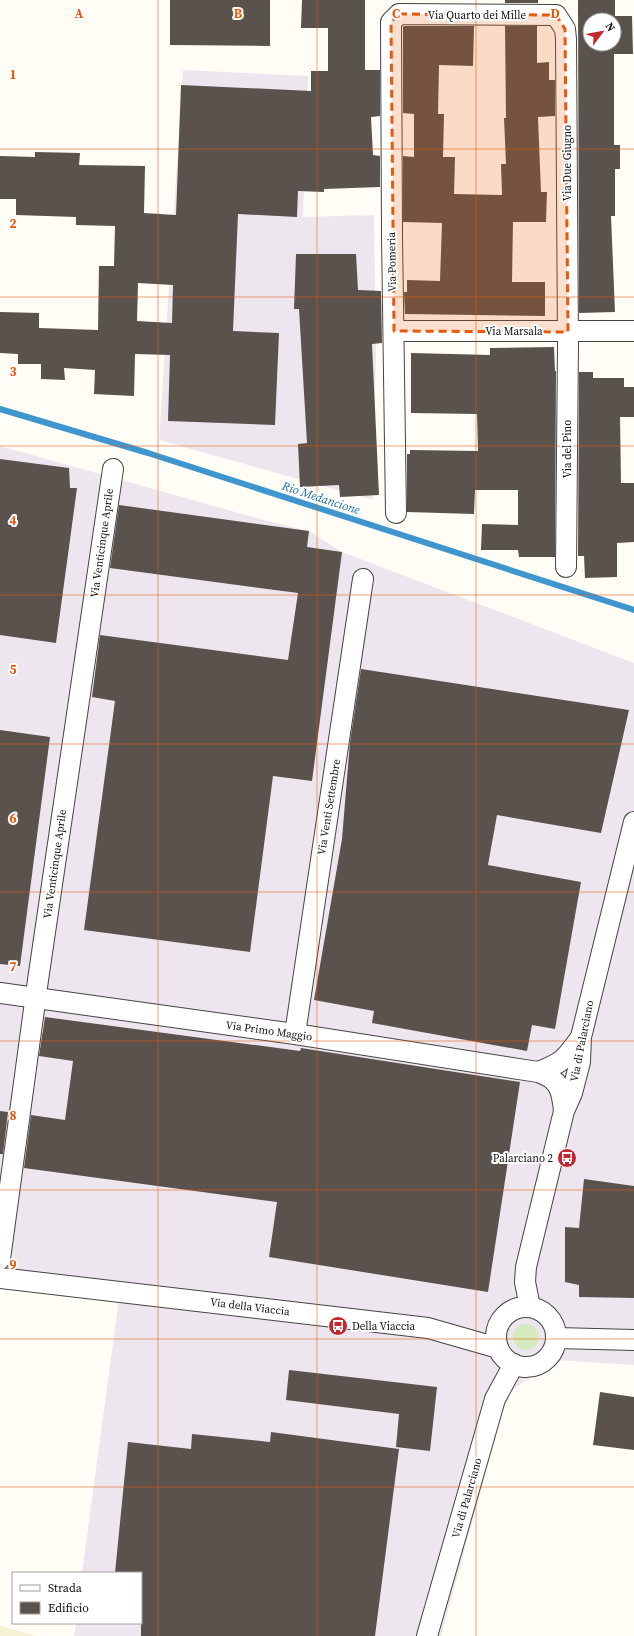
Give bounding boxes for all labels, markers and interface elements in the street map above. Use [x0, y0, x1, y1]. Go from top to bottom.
text: A [75, 5, 84, 22]
text: B [234, 5, 243, 22]
text: C [392, 5, 400, 22]
text: D [550, 5, 560, 22]
street label: Via Quarto dei Mille [428, 8, 527, 23]
north arrow [582, 12, 622, 52]
text: N [602, 20, 619, 34]
text: 1 [9, 66, 17, 83]
street label: Via Due Giugno [560, 125, 575, 201]
text: 2 [9, 215, 17, 232]
street label: Via Pomeria [384, 232, 400, 292]
street label: Via Marsala [485, 324, 543, 339]
text: 3 [9, 363, 17, 380]
street label: Via del Pino [560, 420, 575, 478]
water label: Rio Medancione [279, 478, 362, 518]
street label: Via Venticinque Aprile [87, 487, 117, 599]
text: 4 [9, 512, 17, 529]
text: 5 [9, 661, 17, 678]
street label: Via Venti Settembre [314, 758, 344, 856]
street label: Via Venticinque Aprile [40, 808, 70, 920]
text: 6 [9, 810, 17, 827]
text: 7 [9, 958, 17, 975]
street label: Via di Palarciano [567, 999, 597, 1083]
street label: Via Primo Maggio [225, 1018, 313, 1044]
text: 8 [9, 1107, 17, 1124]
bus stop icon: Palarciano 2 [556, 1147, 578, 1169]
place label: Palarciano 2 [493, 1151, 553, 1166]
text: 9 [9, 1256, 17, 1273]
street label: Via della Viaccia [209, 1295, 291, 1319]
bus stop icon: Della Viaccia [327, 1315, 349, 1337]
place label: Della Viaccia [352, 1319, 416, 1334]
street label: Via di Palarciano [448, 1456, 486, 1540]
legend [12, 1572, 142, 1624]
text: Strada [48, 1580, 83, 1596]
text: Edificio [48, 1600, 89, 1616]

